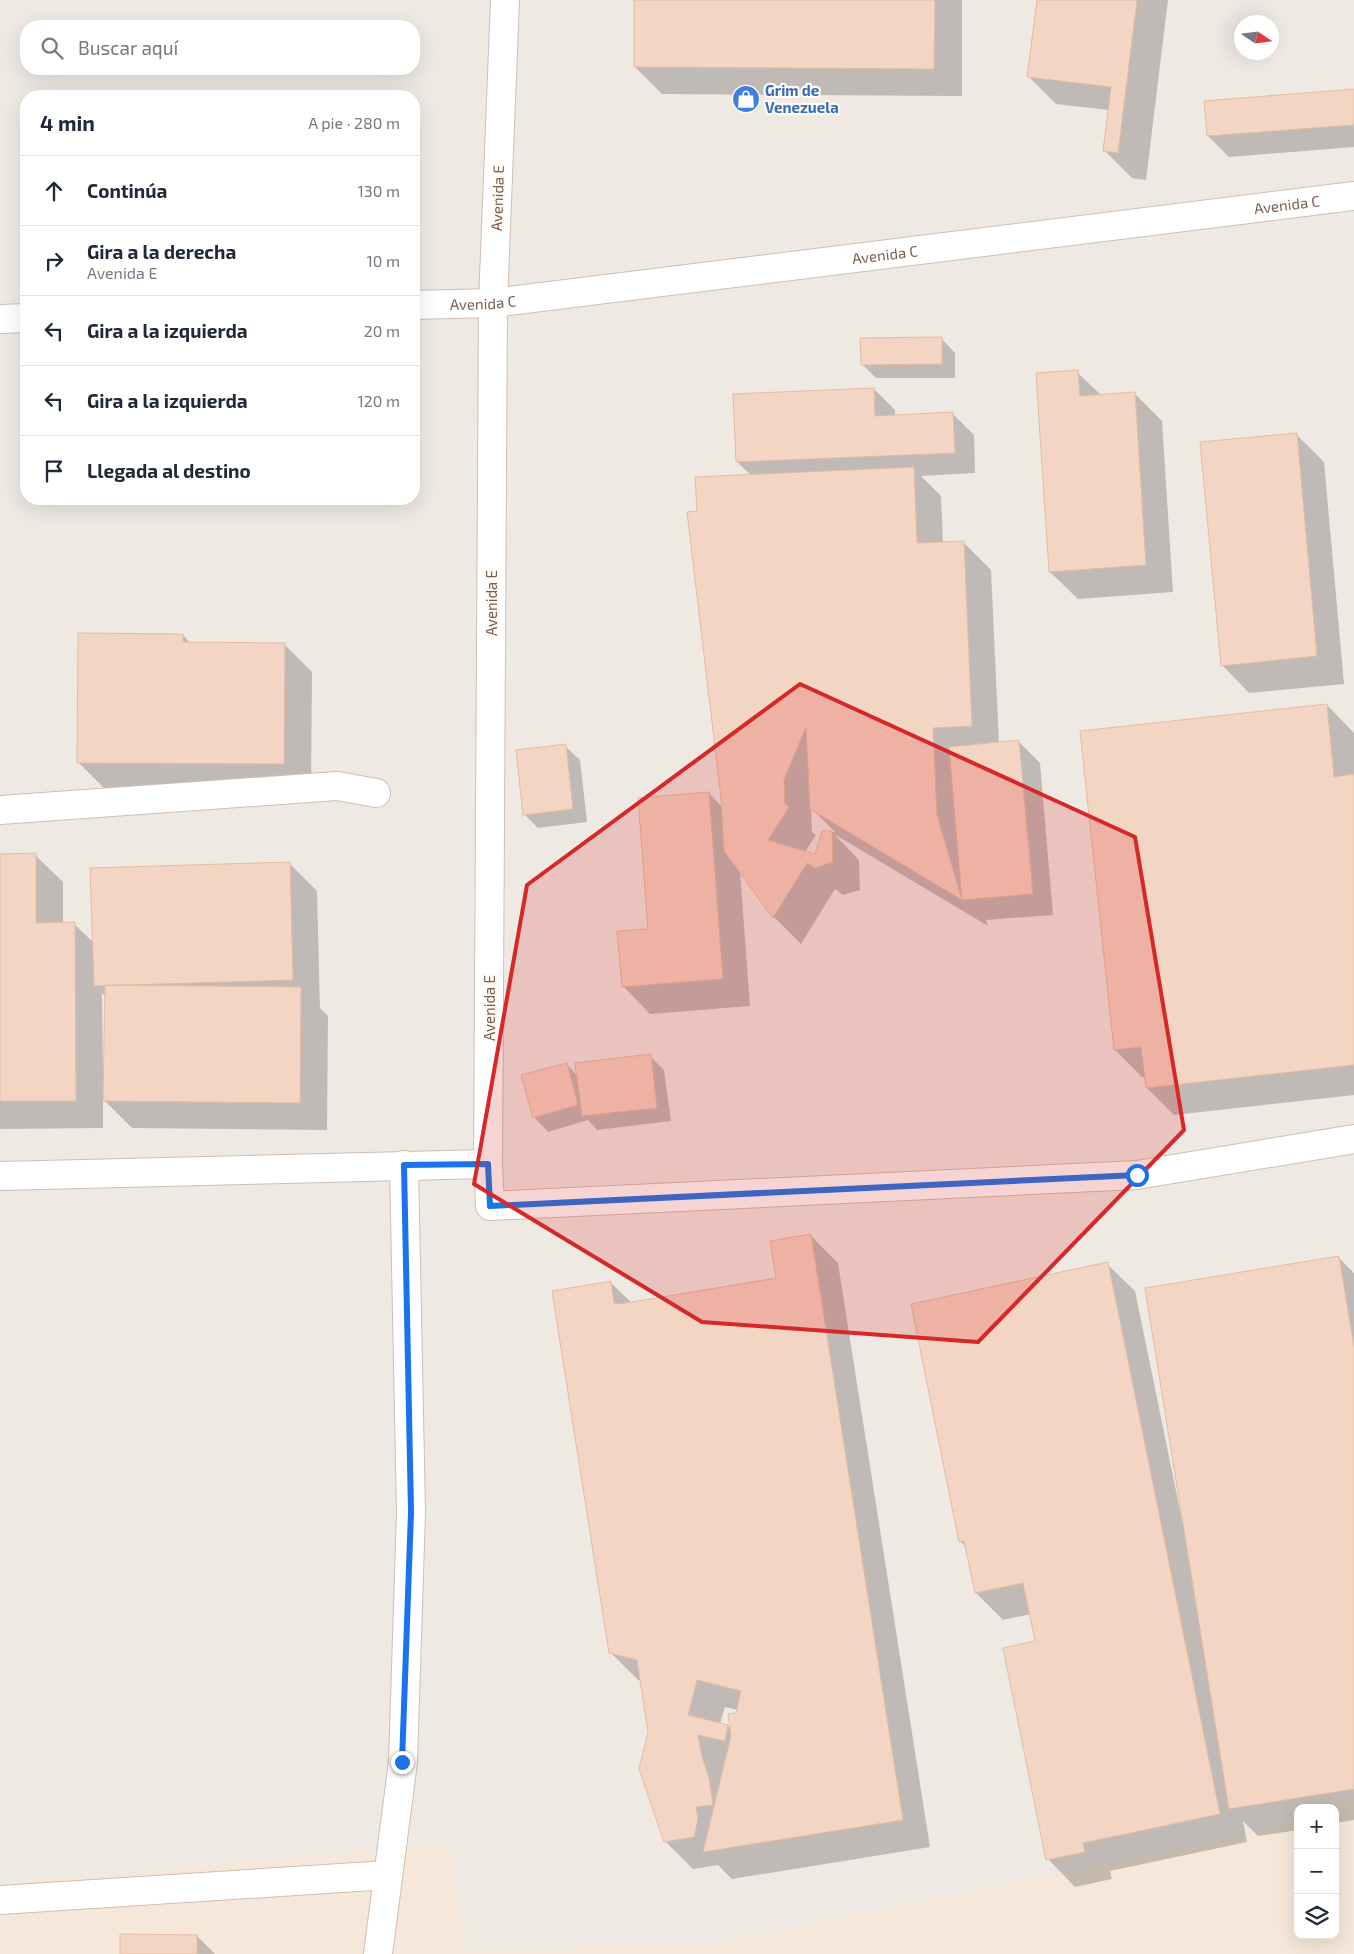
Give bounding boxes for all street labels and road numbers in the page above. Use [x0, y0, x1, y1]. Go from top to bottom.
street label: Avenida E [487, 165, 507, 231]
street label: Avenida C [1253, 191, 1321, 217]
street label: Avenida C [851, 241, 919, 267]
street label: Avenida C [450, 291, 517, 313]
street label: Avenida E [482, 570, 500, 636]
street label: Avenida E [480, 975, 498, 1041]

